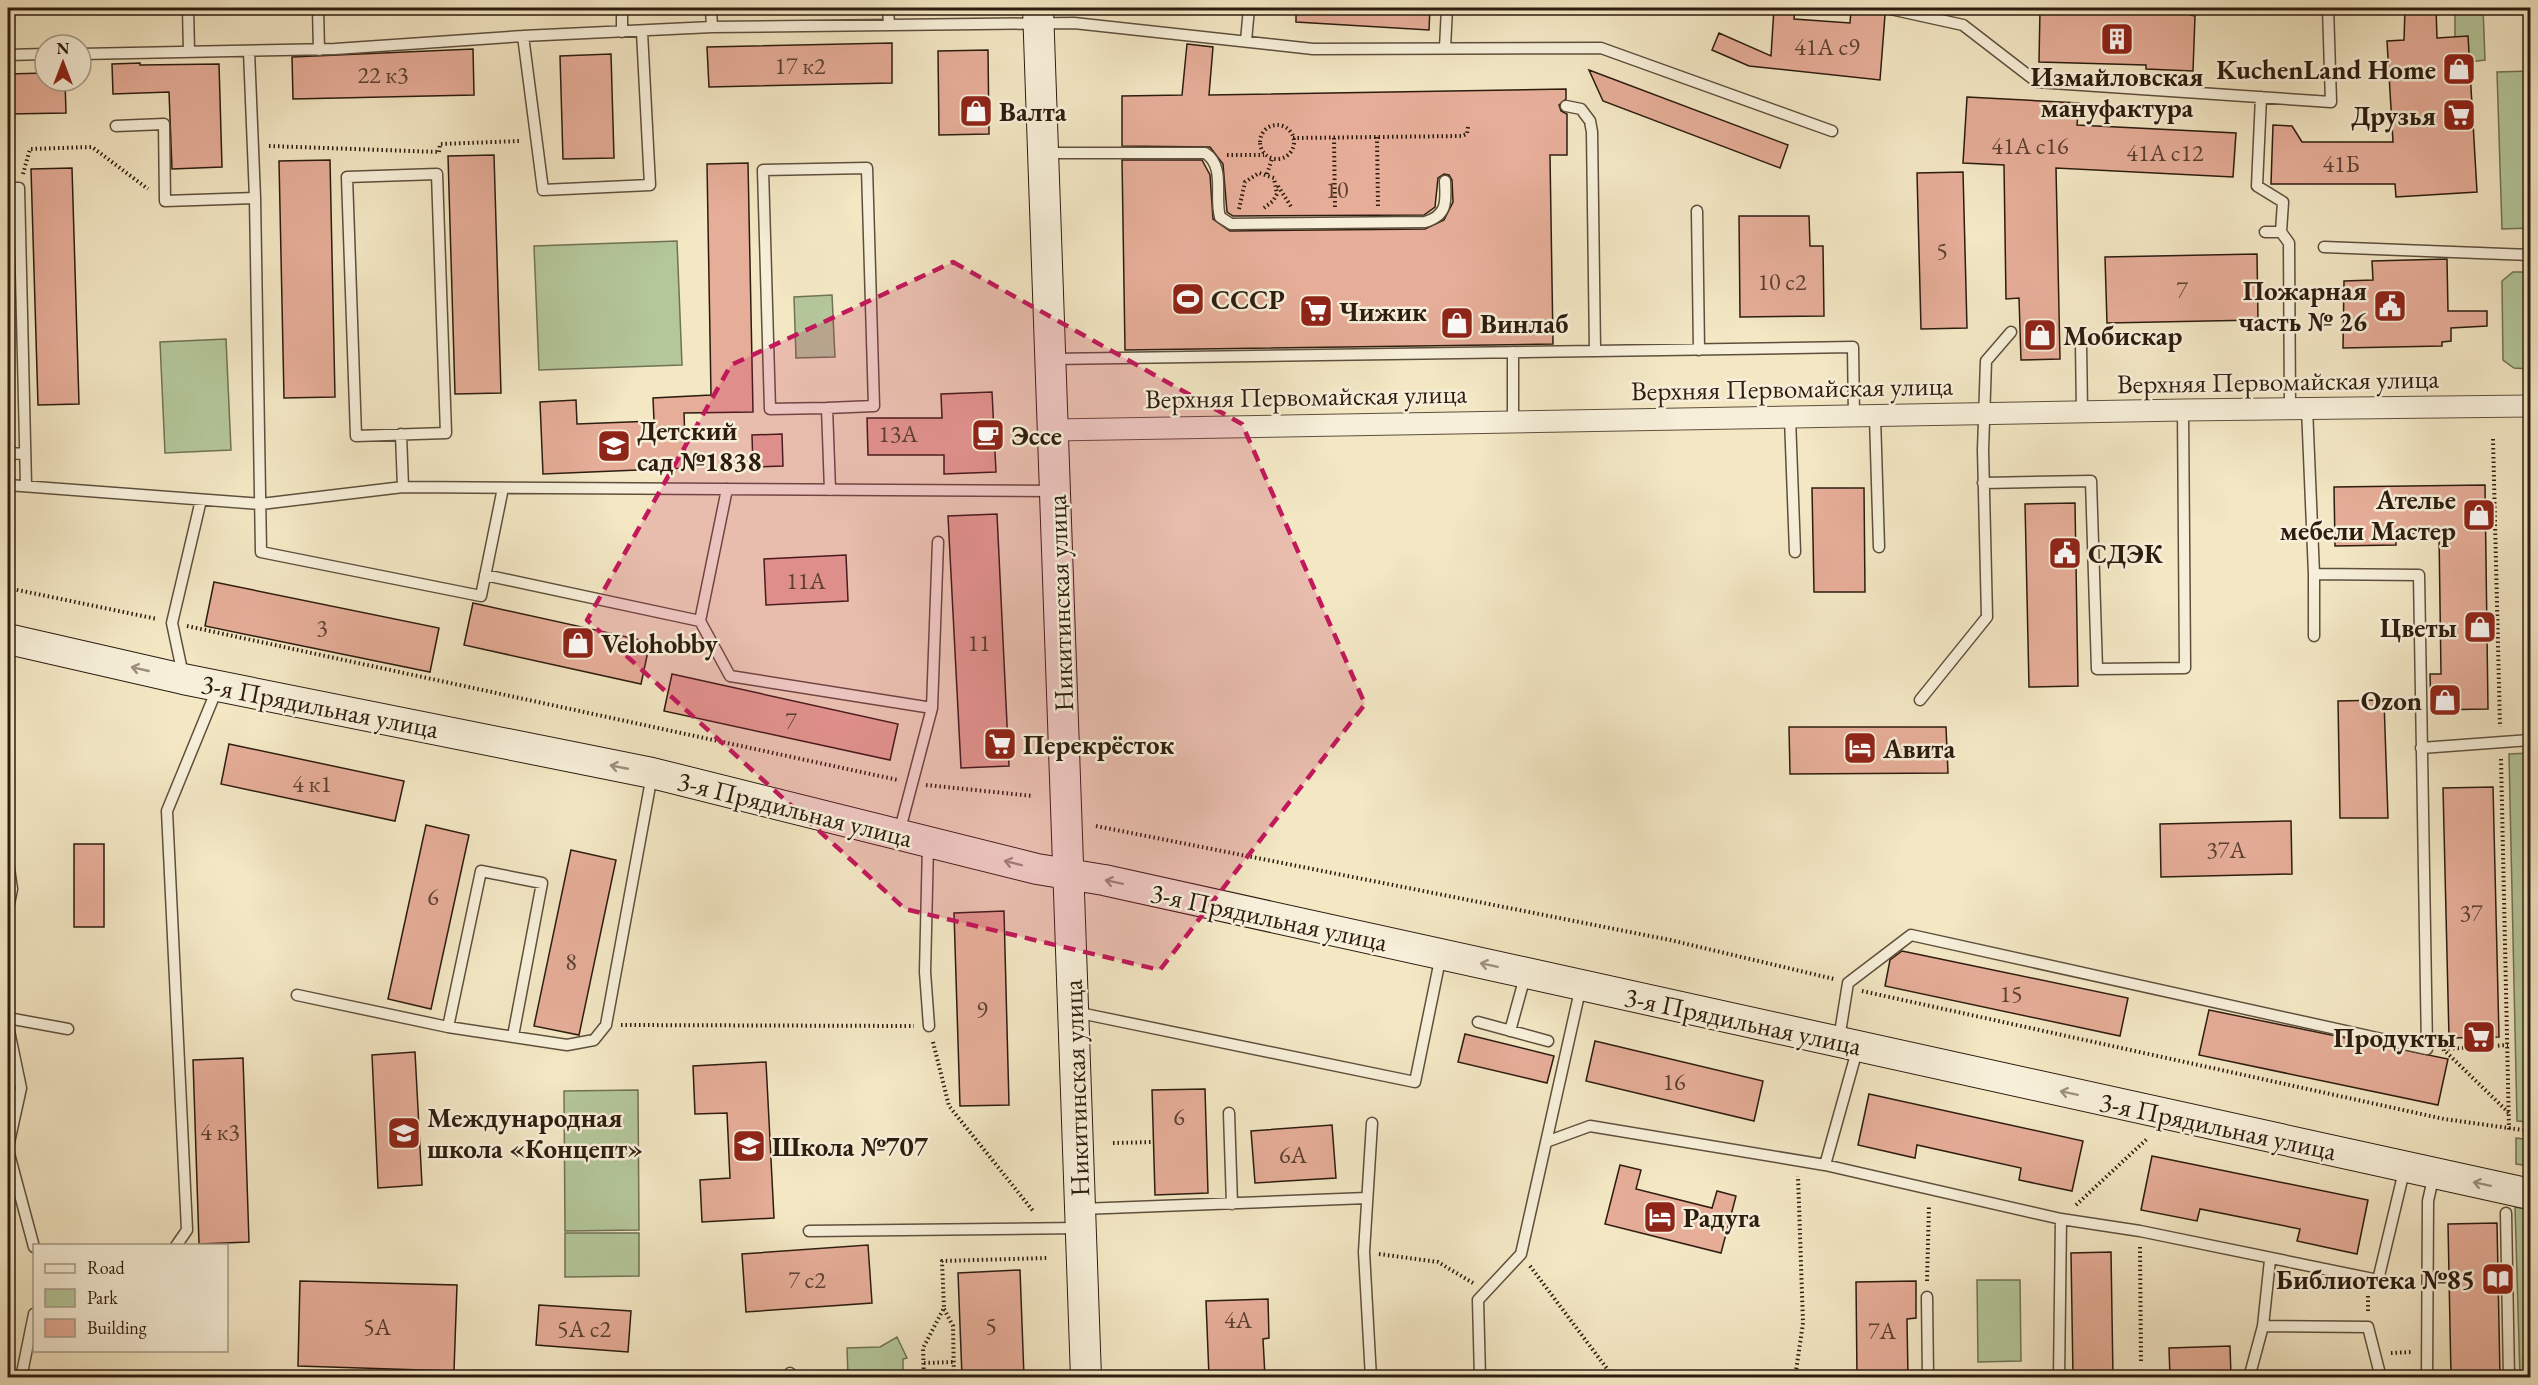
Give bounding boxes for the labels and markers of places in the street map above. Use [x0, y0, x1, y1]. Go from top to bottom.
building icon: Измайловская мануфактура [2099, 21, 2135, 57]
shop icon: KuchenLand Home [2441, 51, 2477, 87]
place label: KuchenLand Home [2216, 52, 2436, 87]
place label: Измайловская мануфактура [2031, 59, 2203, 125]
shop icon: Валта [958, 93, 994, 129]
place label: Валта [999, 94, 1067, 129]
supermarket icon: Друзья [2441, 97, 2477, 133]
place label: Друзья [2351, 98, 2436, 133]
place label: Пожарная часть № 26 [2238, 273, 2367, 339]
sports icon: СССР [1170, 281, 1206, 317]
place label: СССР [1211, 282, 1285, 317]
public building icon: Пожарная часть № 26 [2372, 288, 2408, 324]
supermarket icon: Чижик [1298, 293, 1334, 329]
place label: Чижик [1339, 294, 1427, 329]
shop icon: Винлаб [1439, 305, 1475, 341]
place label: Винлаб [1480, 306, 1569, 341]
shop icon: Мобискар [2022, 317, 2058, 353]
place label: Мобискар [2063, 318, 2183, 353]
place label: Детский сад №1838 [637, 413, 762, 479]
cafe icon: Эссе [970, 417, 1006, 453]
place label: Эссе [1011, 418, 1062, 453]
school or university icon: Детский сад №1838 [596, 428, 632, 464]
place label: Ателье мебели Мастер [2280, 482, 2456, 548]
shop icon: Ателье мебели Мастер [2461, 497, 2497, 533]
public building icon: СДЭК [2047, 535, 2083, 571]
place label: СДЭК [2088, 536, 2164, 571]
shop icon: Цветы [2462, 609, 2498, 645]
place label: Цветы [2380, 610, 2457, 645]
shop icon: Velohobby [560, 625, 596, 661]
place label: Velohobby [601, 626, 719, 661]
shop icon: Ozon [2427, 682, 2463, 718]
place label: Ozon [2361, 683, 2422, 718]
supermarket icon: Перекрёсток [982, 726, 1018, 762]
place label: Перекрёсток [1023, 727, 1175, 762]
hotel icon: Авита [1842, 730, 1878, 766]
place label: Авита [1882, 731, 1955, 766]
supermarket icon: Продукты [2461, 1019, 2497, 1055]
place label: Продукты [2333, 1020, 2456, 1055]
place label: Международная школа «Концепт» [427, 1100, 643, 1166]
school or university icon: Международная школа «Концепт» [386, 1115, 422, 1151]
school or university icon: Школа №707 [731, 1128, 767, 1164]
place label: Школа №707 [772, 1129, 929, 1164]
hotel icon: Радуга [1642, 1199, 1678, 1235]
place label: Радуга [1683, 1200, 1760, 1235]
library icon: Библиотека №85 [2480, 1261, 2516, 1297]
place label: Библиотека №85 [2276, 1262, 2475, 1297]

